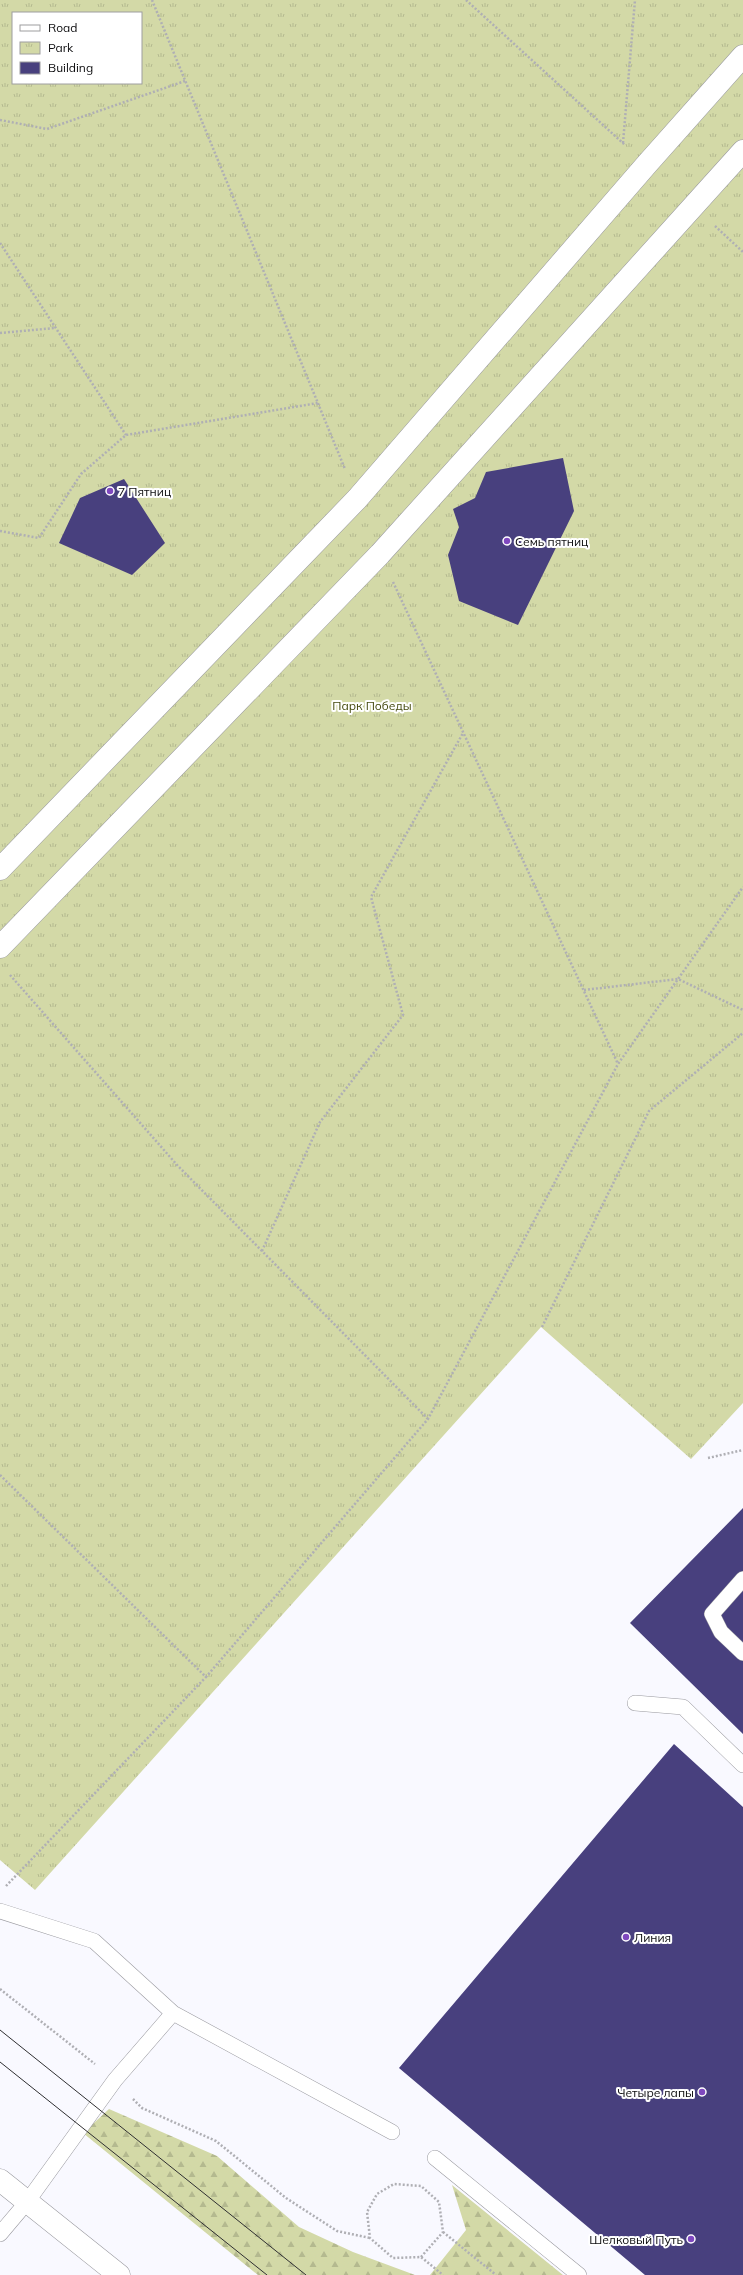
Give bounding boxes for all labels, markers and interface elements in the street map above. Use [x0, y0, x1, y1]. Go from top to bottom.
legend [12, 12, 142, 84]
text: Road [48, 20, 77, 35]
text: Park [48, 40, 74, 55]
text: Building [48, 60, 93, 75]
place label: 7 Пятниц [118, 484, 171, 499]
marker: 7 Пятниц [105, 486, 115, 496]
place label: Семь пятниц [515, 534, 588, 549]
marker: Семь пятниц [502, 536, 512, 546]
park label: Парк Победы [332, 698, 412, 713]
place label: Линия [634, 1930, 671, 1945]
marker: Линия [621, 1932, 631, 1942]
place label: Четыре лапы [617, 2085, 694, 2100]
marker: Четыре лапы [697, 2087, 707, 2097]
place label: Шелковый Путь [589, 2232, 683, 2247]
marker: Шелковый Путь [686, 2234, 696, 2244]

